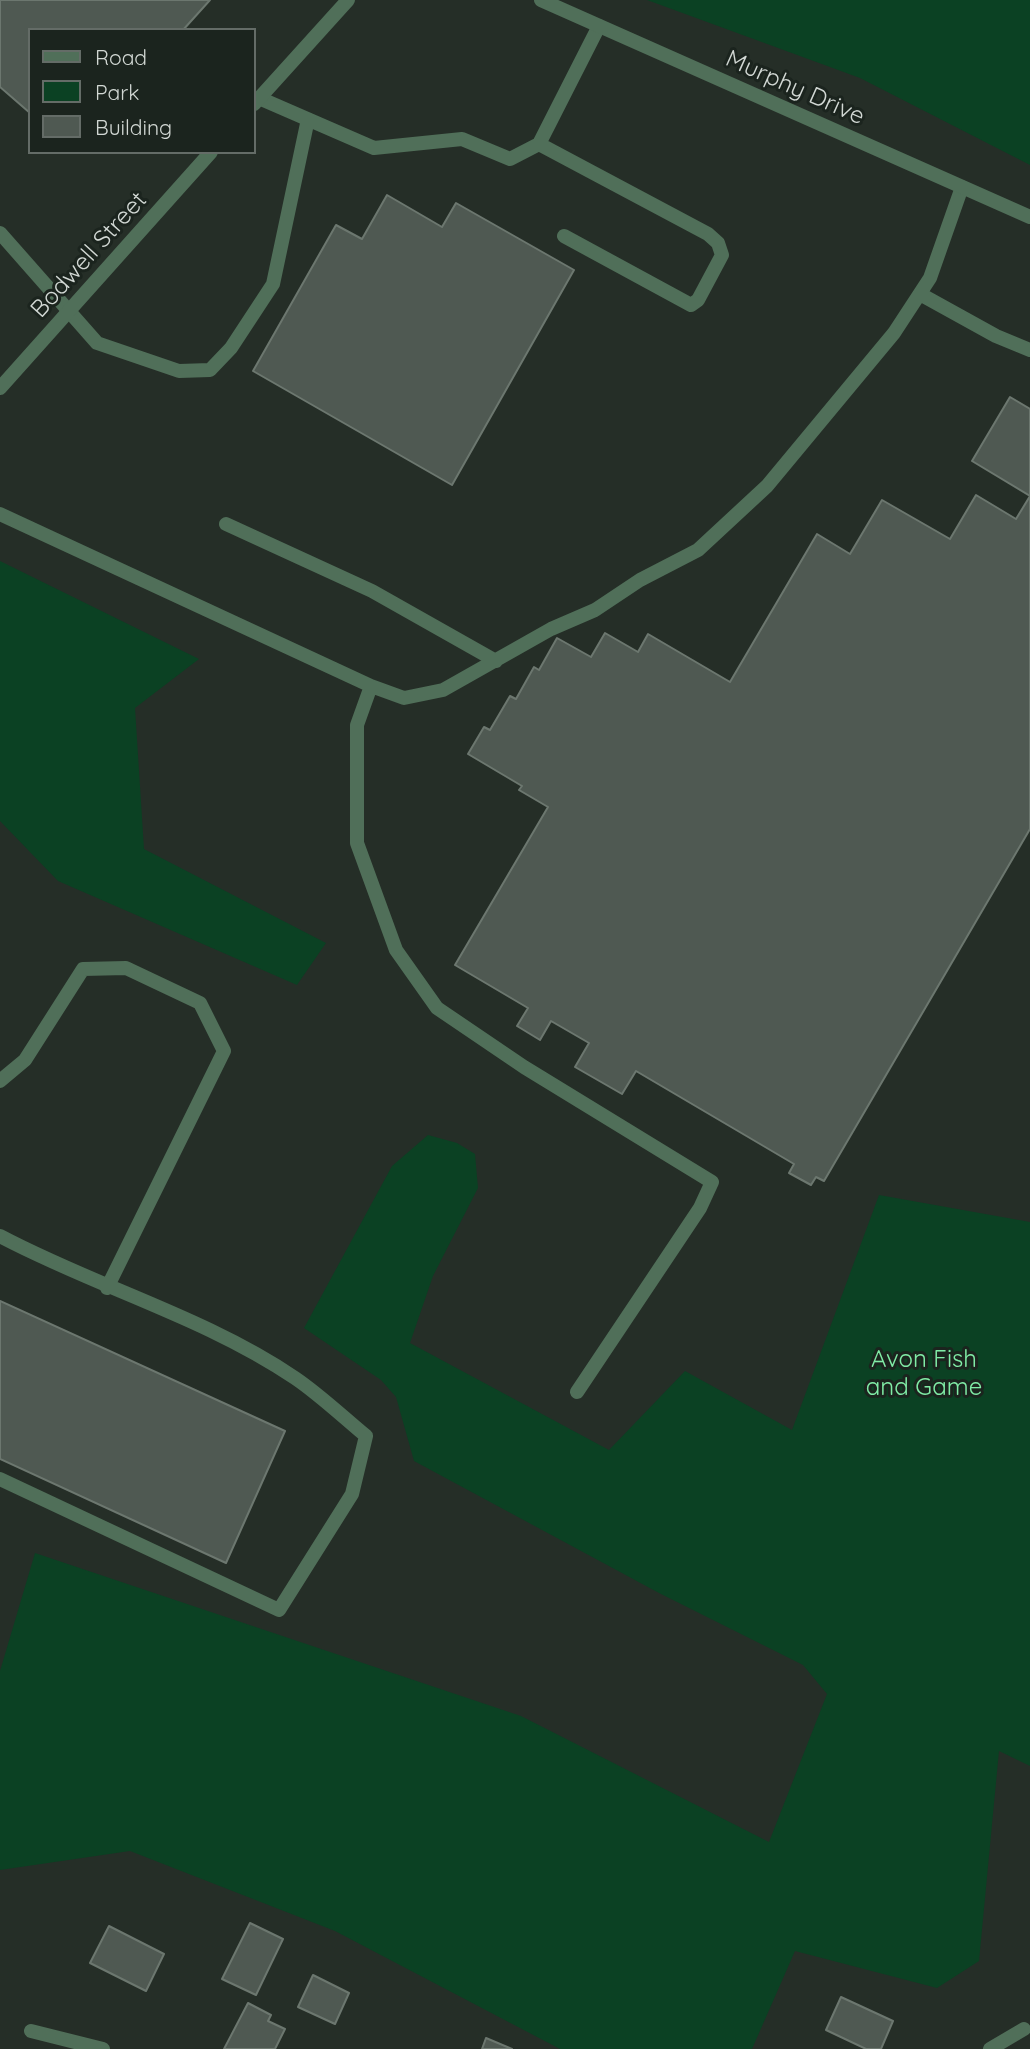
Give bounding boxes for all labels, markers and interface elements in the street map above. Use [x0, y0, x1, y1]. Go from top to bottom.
legend [28, 28, 256, 154]
text: Road [95, 44, 147, 70]
street label: Murphy Drive [721, 45, 869, 131]
text: Park [95, 79, 139, 105]
text: Building [95, 114, 172, 140]
street label: Bodwell Street [25, 186, 153, 324]
park label: Avon Fish and Game [866, 1346, 982, 1402]

